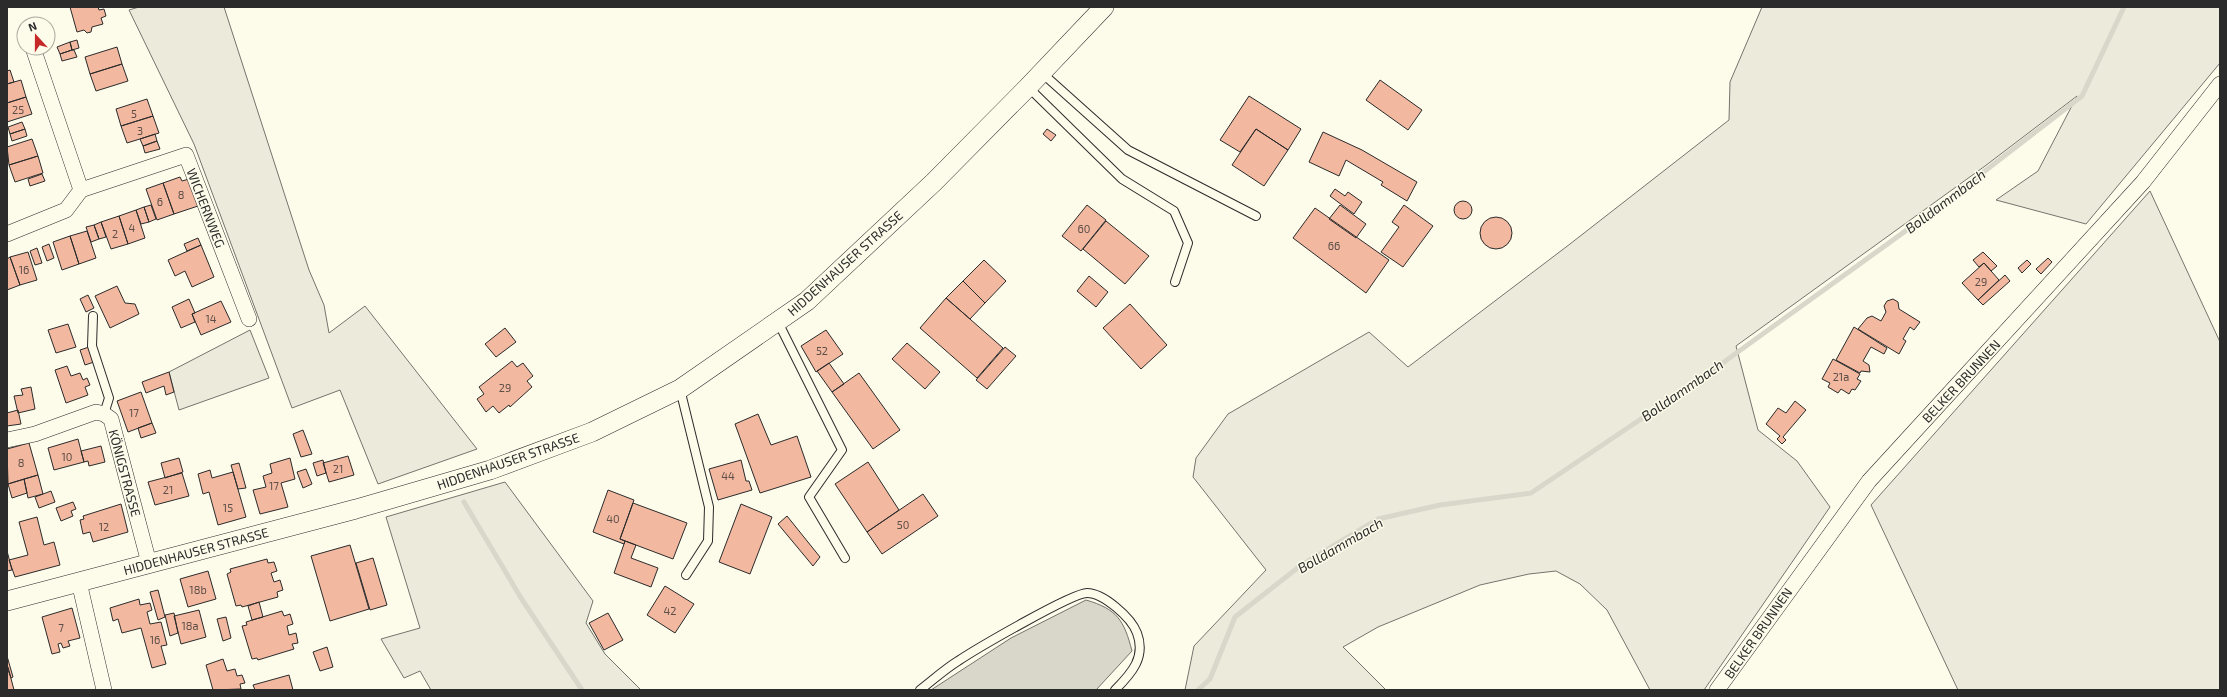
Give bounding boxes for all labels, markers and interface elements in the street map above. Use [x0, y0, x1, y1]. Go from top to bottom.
north arrow [16, 16, 56, 56]
text: N [26, 19, 38, 34]
house number: 25 [12, 103, 24, 116]
house number: 5 [131, 107, 137, 120]
house number: 3 [137, 124, 143, 137]
water label: Bolldammbach [1902, 165, 1988, 237]
street label: WICHERNWEG [183, 166, 229, 250]
house number: 8 [178, 188, 184, 201]
house number: 6 [157, 195, 163, 208]
street label: HIDDENHAUSER STRASSE [784, 207, 906, 319]
house number: 4 [129, 221, 136, 234]
house number: 60 [1078, 222, 1090, 235]
house number: 2 [112, 227, 118, 240]
house number: 66 [1328, 239, 1340, 252]
house number: 16 [19, 263, 29, 276]
house number: 29 [1975, 275, 1987, 288]
house number: 14 [205, 312, 217, 325]
street label: BELKER BRUNNEN [1919, 336, 2003, 426]
house number: 52 [816, 344, 828, 357]
water label: Bolldammbach [1638, 355, 1726, 425]
house number: 21a [1833, 370, 1849, 383]
house number: 29 [499, 381, 511, 394]
house number: 17 [129, 406, 139, 419]
street label: KÖNIGSTRASSE [106, 428, 144, 518]
street label: HIDDENHAUSER STRASSE [435, 429, 581, 493]
house number: 10 [61, 450, 73, 463]
house number: 8 [18, 456, 24, 469]
house number: 21 [333, 462, 343, 475]
house number: 44 [721, 469, 735, 482]
house number: 17 [269, 479, 279, 492]
house number: 21 [163, 483, 173, 496]
house number: 15 [223, 501, 233, 514]
house number: 40 [606, 512, 620, 525]
water label: Bolldammbach [1294, 514, 1386, 576]
house number: 50 [897, 518, 909, 531]
house number: 12 [99, 520, 109, 533]
street label: HIDDENHAUSER STRASSE [122, 524, 270, 578]
house number: 18b [189, 583, 207, 596]
street label: BELKER BRUNNEN [1721, 584, 1795, 682]
house number: 42 [664, 604, 676, 617]
house number: 18a [181, 619, 199, 632]
house number: 7 [58, 621, 64, 634]
house number: 16 [150, 633, 160, 646]

